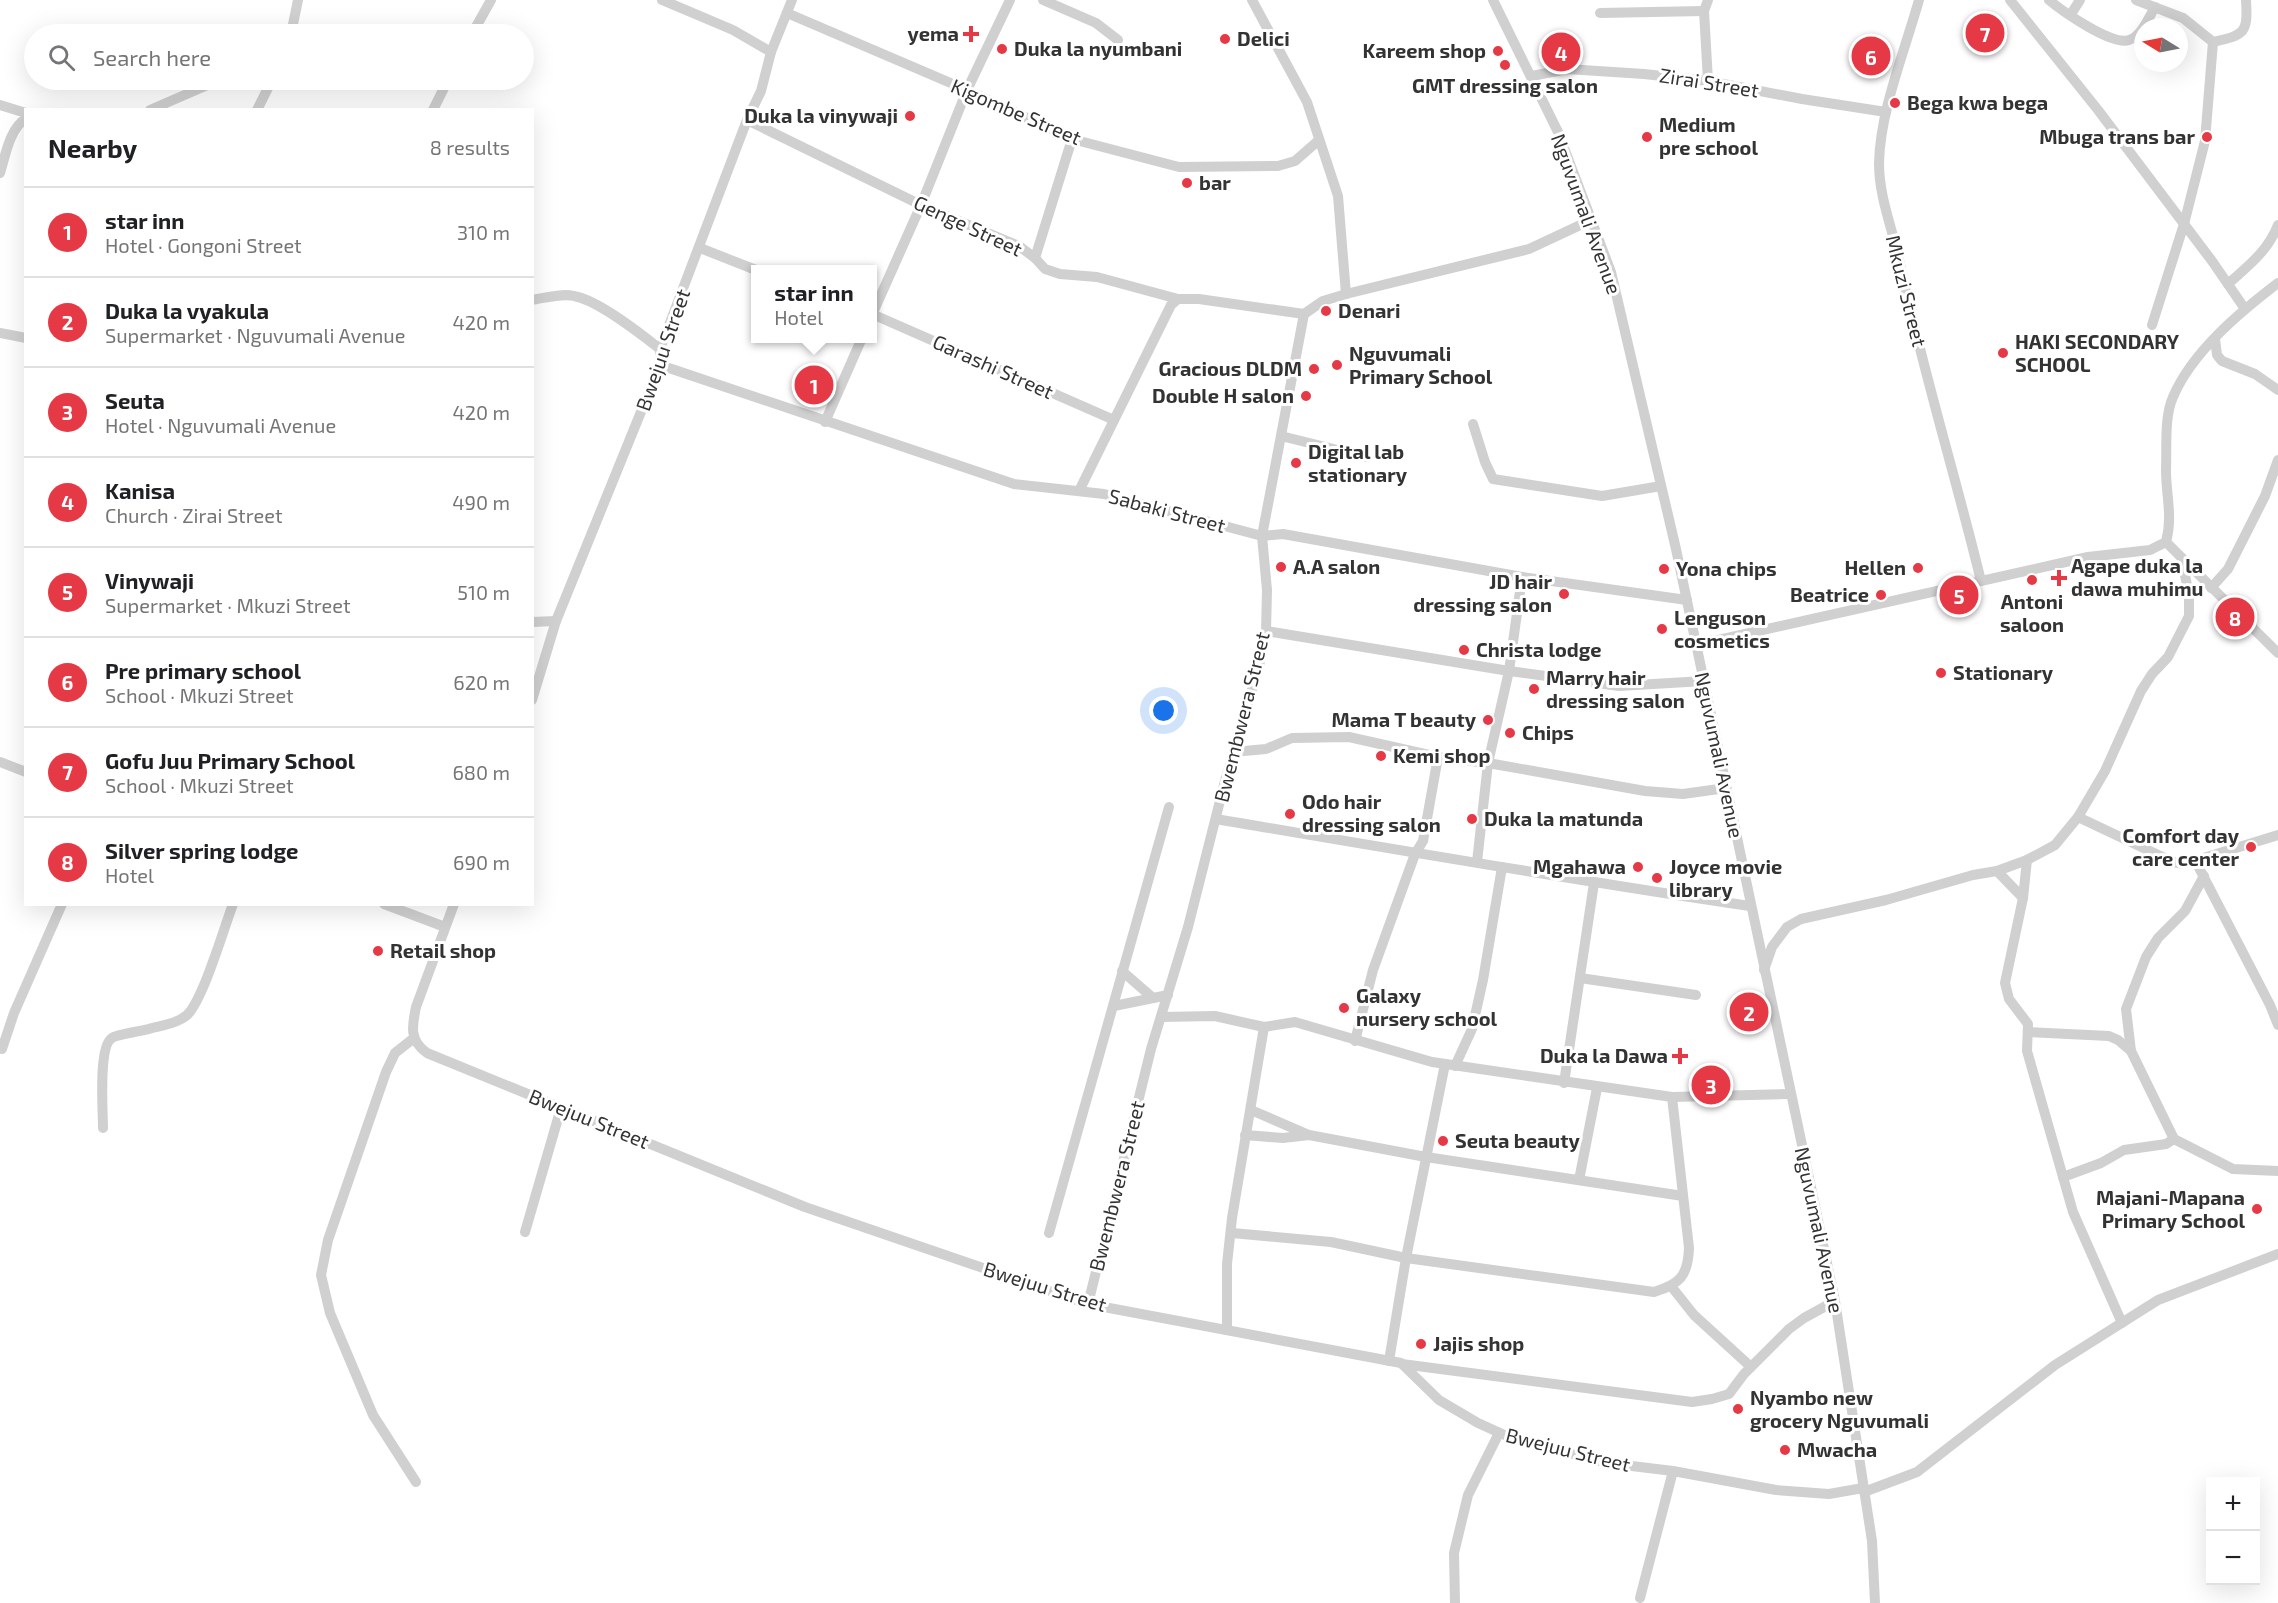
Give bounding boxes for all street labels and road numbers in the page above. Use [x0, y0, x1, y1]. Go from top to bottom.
street label: Zirai Street [1658, 62, 1761, 102]
street label: Kigombe Street [948, 73, 1085, 149]
street label: Nguvumali Avenue [1547, 130, 1627, 297]
street label: Genge Street [910, 190, 1027, 261]
street label: Mkuzi Street [1881, 232, 1933, 349]
street label: Bwejuu Street [630, 285, 694, 414]
street label: Garashi Street [929, 329, 1058, 404]
street label: Sabaki Street [1106, 483, 1229, 537]
street label: Bwembwera Street [1208, 629, 1274, 804]
street label: Nguvumali Avenue [1691, 670, 1749, 840]
street label: Bwejuu Street [526, 1083, 653, 1153]
street label: Bwembwera Street [1083, 1098, 1149, 1273]
street label: Nguvumali Avenue [1791, 1145, 1849, 1315]
street label: Bwejuu Street [981, 1256, 1110, 1316]
street label: Bwejuu Street [1504, 1422, 1633, 1476]

